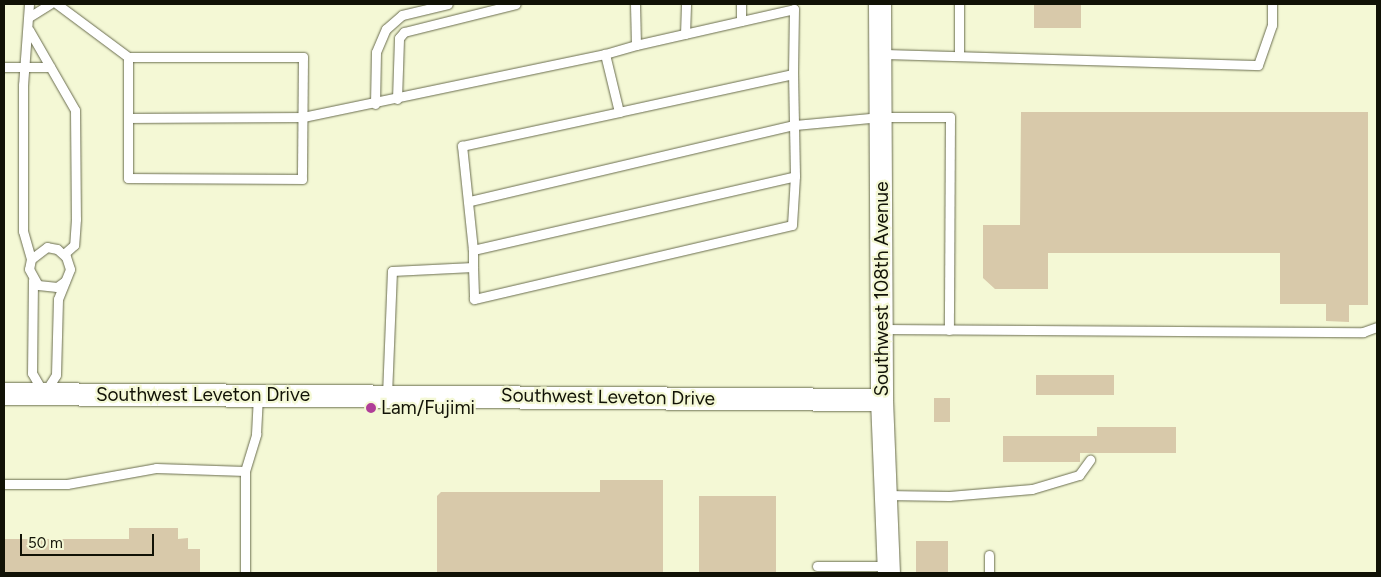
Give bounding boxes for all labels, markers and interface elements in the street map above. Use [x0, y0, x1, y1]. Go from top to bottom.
street label: Southwest 108th Avenue [871, 181, 893, 397]
street label: Southwest Leveton Drive [96, 384, 310, 406]
street label: Southwest Leveton Drive [501, 384, 715, 410]
place label: Lam/Fujimi [381, 397, 475, 419]
marker: Lam/Fujimi [365, 402, 377, 414]
scale bar [22, 524, 156, 556]
text: 50 m [28, 534, 63, 552]

